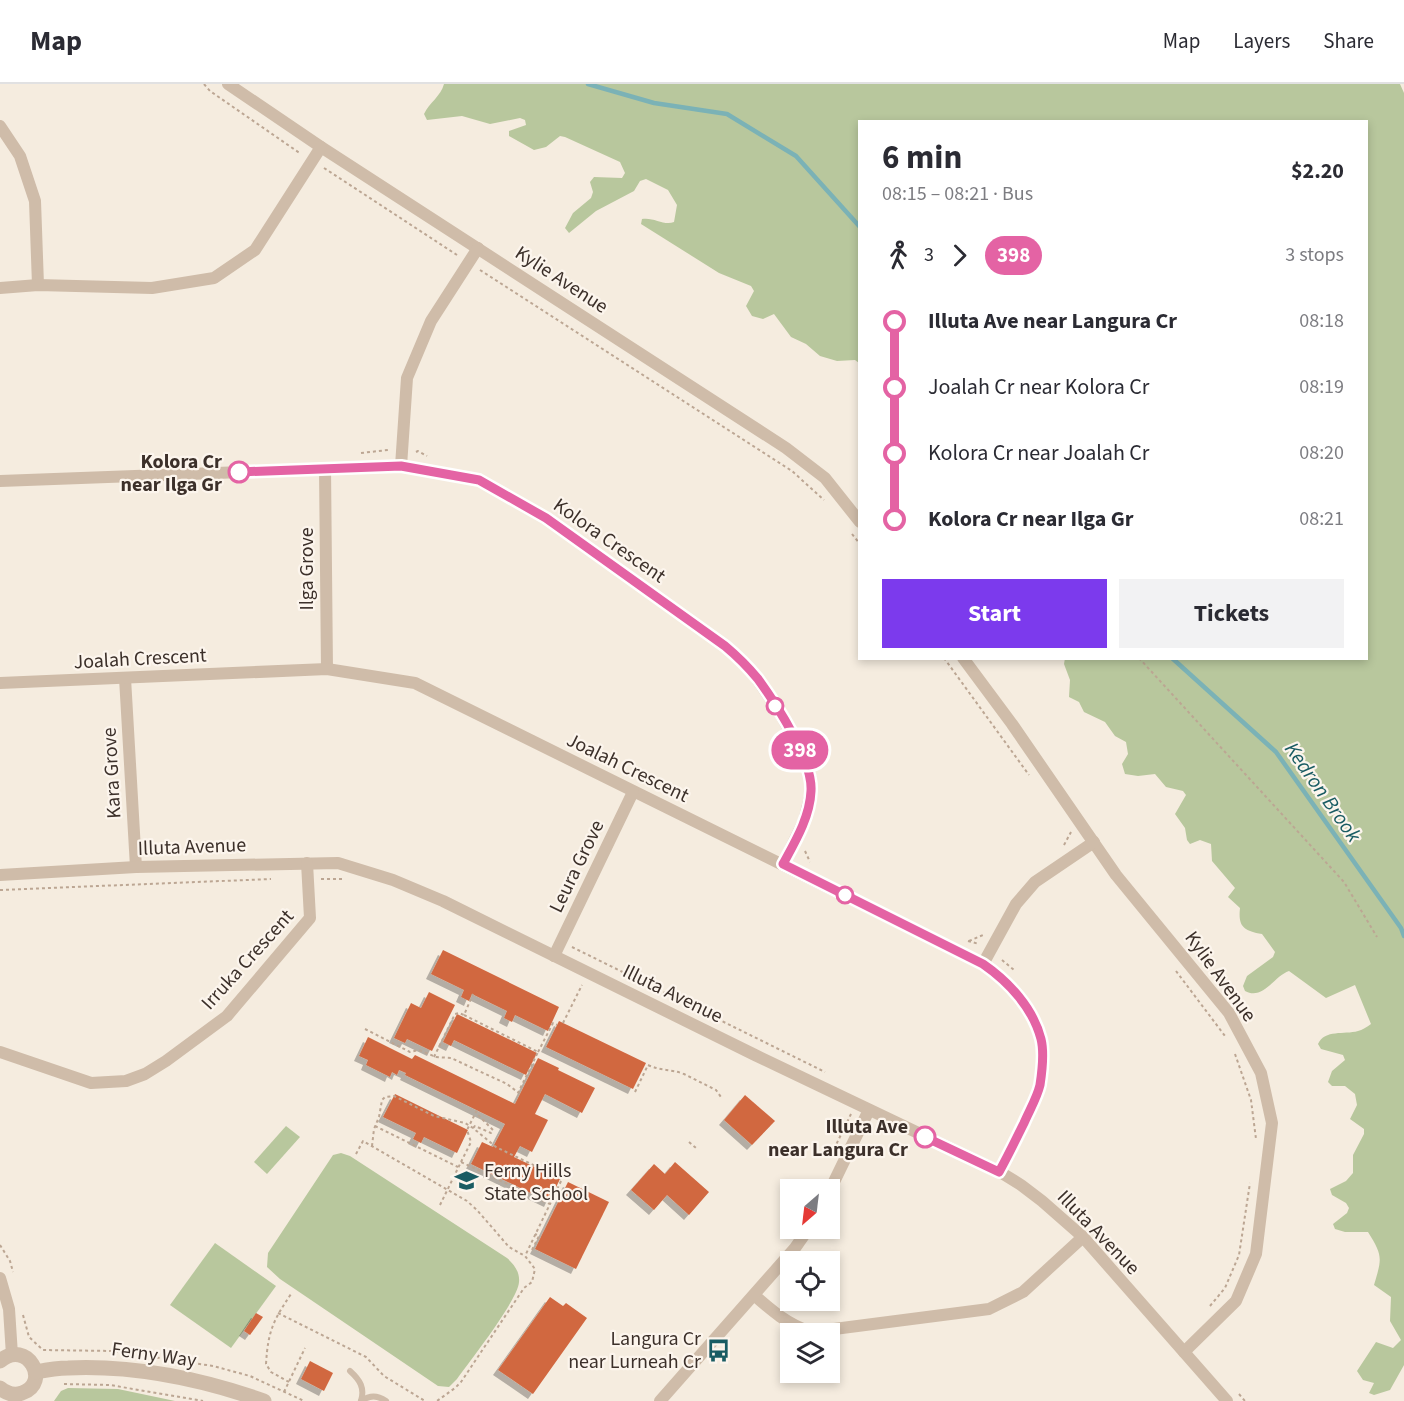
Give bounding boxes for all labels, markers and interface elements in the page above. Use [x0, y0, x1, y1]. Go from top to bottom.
text: Map [30, 21, 82, 61]
text: Map [1163, 26, 1200, 56]
text: Layers [1233, 26, 1290, 56]
text: Share [1323, 26, 1374, 56]
text: 6 min [882, 134, 962, 181]
text: $2.20 [1291, 155, 1344, 187]
text: 08:15 – 08:21 · Bus [882, 180, 1033, 208]
street label: Kylie Avenue [509, 239, 614, 321]
icon: walk [882, 239, 915, 272]
icon: forward [943, 239, 976, 272]
text: 398 [997, 240, 1030, 270]
text: 3 [924, 241, 934, 269]
text: 3 stops [1285, 241, 1344, 269]
text: Illuta Ave near Langura Cr [928, 305, 1177, 337]
text: 08:18 [1299, 307, 1344, 335]
text: Joalah Cr near Kolora Cr [928, 371, 1150, 403]
text: 08:19 [1299, 373, 1344, 401]
text: Kolora Cr near Joalah Cr [928, 437, 1150, 469]
text: 08:20 [1299, 439, 1344, 467]
place label: Kolora Cr near Ilga Gr [121, 448, 222, 499]
marker: Kolora Cr near Ilga Gr [228, 461, 250, 483]
street label: Kolora Crescent [548, 492, 672, 590]
text: Kolora Cr near Ilga Gr [928, 503, 1133, 535]
text: 08:21 [1299, 505, 1344, 533]
street label: Ilga Grove [293, 527, 321, 611]
button: Start [882, 579, 1107, 648]
button: Tickets [1119, 579, 1344, 648]
street label: Joalah Crescent [73, 642, 207, 676]
unlabelled marker [766, 697, 784, 715]
street label: Joalah Crescent [562, 726, 694, 810]
street label: Kara Grove [96, 727, 128, 819]
line badge: 398 [766, 730, 834, 770]
text: 398 [783, 735, 817, 765]
water label: Kedron Brook [1277, 736, 1369, 849]
street label: Leura Grove [542, 815, 611, 917]
street label: Illuta Avenue [137, 831, 247, 863]
unlabelled marker [836, 886, 854, 904]
street label: Irruka Crescent [195, 903, 301, 1016]
street label: Kylie Avenue [1178, 925, 1263, 1028]
street label: Illuta Avenue [618, 958, 727, 1030]
place label: Illuta Ave near Langura Cr [768, 1113, 908, 1164]
marker: Illuta Ave near Langura Cr [914, 1126, 936, 1148]
place label: Ferny Hills State School [484, 1157, 588, 1208]
school or university icon: Ferny Hills State School [453, 1168, 479, 1194]
north arrow [780, 1179, 840, 1239]
map controls [780, 1179, 840, 1383]
street label: Illuta Avenue [1051, 1184, 1146, 1281]
button: locate [780, 1251, 840, 1311]
button: layers [780, 1323, 840, 1383]
place label: Langura Cr near Lurneah Cr [568, 1325, 701, 1376]
street label: Ferny Way [110, 1335, 199, 1375]
bus stop icon: Langura Cr near Lurneah Cr [706, 1337, 732, 1363]

